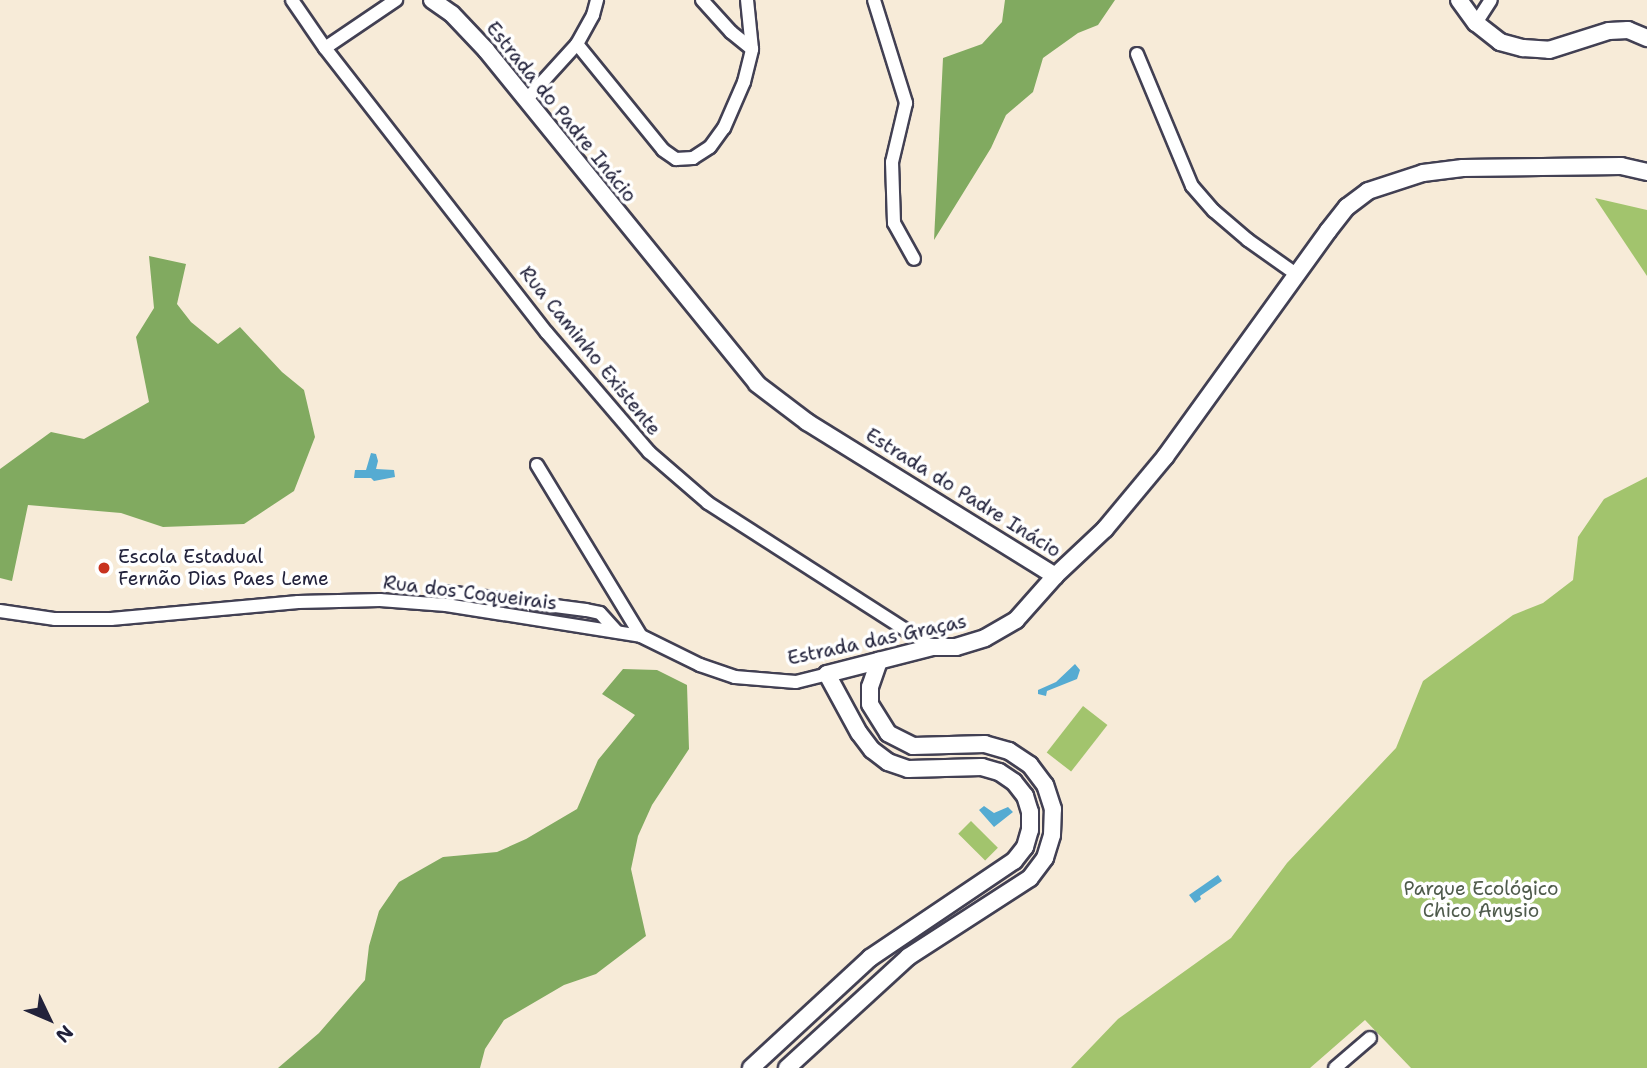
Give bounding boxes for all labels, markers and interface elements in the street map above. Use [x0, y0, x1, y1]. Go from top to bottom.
street label: Estrada do Padre Inácio [481, 17, 641, 207]
street label: Rua Caminho Existente [515, 262, 665, 440]
street label: Estrada do Padre Inácio [861, 424, 1065, 562]
place label: Escola Estadual Fernão Dias Paes Leme [118, 546, 329, 590]
marker: Escola Estadual Fernão Dias Paes Leme [96, 560, 112, 576]
street label: Rua dos Coqueirais [382, 571, 558, 615]
street label: Estrada das Graças [785, 610, 969, 670]
park label: Parque Ecológico Chico Anysio [1404, 878, 1558, 922]
north arrow [14, 984, 84, 1054]
text: N [50, 1020, 79, 1048]

